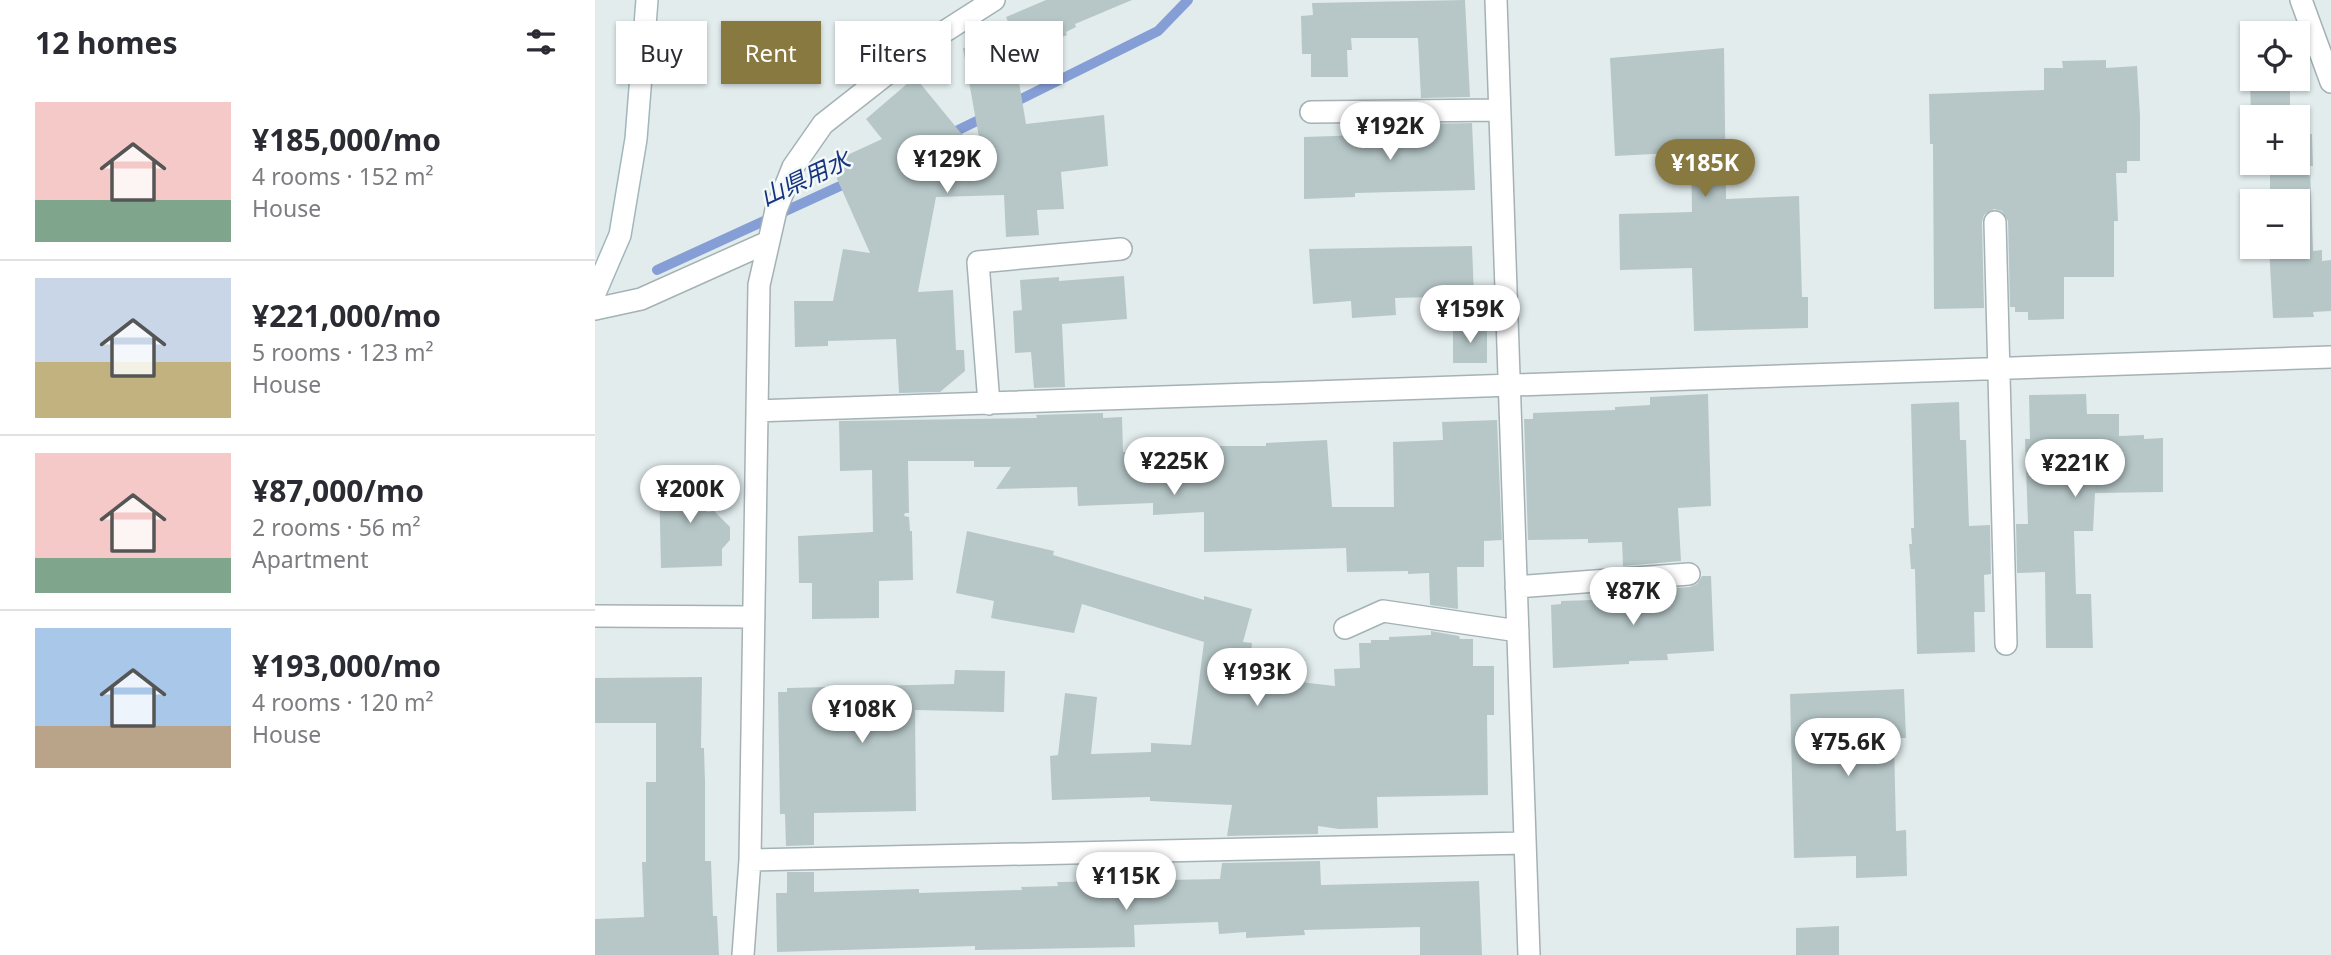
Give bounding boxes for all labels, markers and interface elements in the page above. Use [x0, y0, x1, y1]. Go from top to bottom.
chip: Buy [616, 21, 707, 84]
chip: Rent [721, 21, 821, 84]
chip: Filters [835, 21, 951, 84]
chip: New [965, 21, 1063, 84]
map controls [2240, 21, 2310, 259]
button: locate [2240, 21, 2310, 91]
text: 12 homes [35, 22, 178, 63]
icon: filters [522, 23, 560, 61]
pin: ¥192K [1341, 102, 1439, 162]
button: + [2240, 105, 2310, 175]
text: ¥192K [1356, 109, 1424, 141]
text: ¥185,000/mo [252, 119, 441, 160]
icon: home [91, 130, 175, 214]
pin: ¥129K [898, 136, 996, 195]
pin: ¥185K [1656, 140, 1754, 199]
water label: 山県用水 [754, 141, 858, 213]
text: ¥129K [913, 142, 981, 174]
text: ¥185K [1671, 146, 1739, 178]
text: 4 rooms · 152 m² [252, 160, 434, 192]
button: − [2240, 189, 2310, 259]
text: House [252, 192, 321, 224]
pin: ¥159K [1421, 286, 1519, 345]
text: ¥159K [1436, 292, 1504, 324]
text: ¥221,000/mo [252, 295, 441, 336]
icon: home [91, 306, 175, 390]
text: 5 rooms · 123 m² [252, 336, 434, 368]
text: House [252, 368, 321, 400]
pin: ¥225K [1125, 438, 1223, 497]
pin: ¥221K [2026, 440, 2124, 499]
text: ¥225K [1140, 444, 1208, 476]
text: ¥221K [2041, 446, 2109, 478]
pin: ¥200K [641, 466, 739, 525]
text: ¥87,000/mo [252, 470, 424, 511]
text: ¥200K [656, 472, 724, 504]
icon: home [91, 481, 175, 565]
text: 2 rooms · 56 m² [252, 511, 421, 543]
text: Apartment [252, 543, 369, 575]
pin: ¥87K [1592, 568, 1674, 627]
text: ¥87K [1606, 574, 1660, 606]
text: ¥193,000/mo [252, 645, 441, 686]
pin: ¥193K [1208, 648, 1306, 708]
text: ¥193K [1223, 655, 1291, 687]
icon: home [91, 656, 175, 740]
text: 4 rooms · 120 m² [252, 686, 434, 718]
pin: ¥108K [813, 686, 911, 745]
text: ¥108K [828, 692, 896, 724]
text: House [252, 718, 321, 750]
pin: ¥75.6K [1791, 718, 1905, 778]
text: ¥75.6K [1811, 725, 1885, 757]
pin: ¥115K [1077, 852, 1175, 912]
text: ¥115K [1092, 859, 1160, 891]

